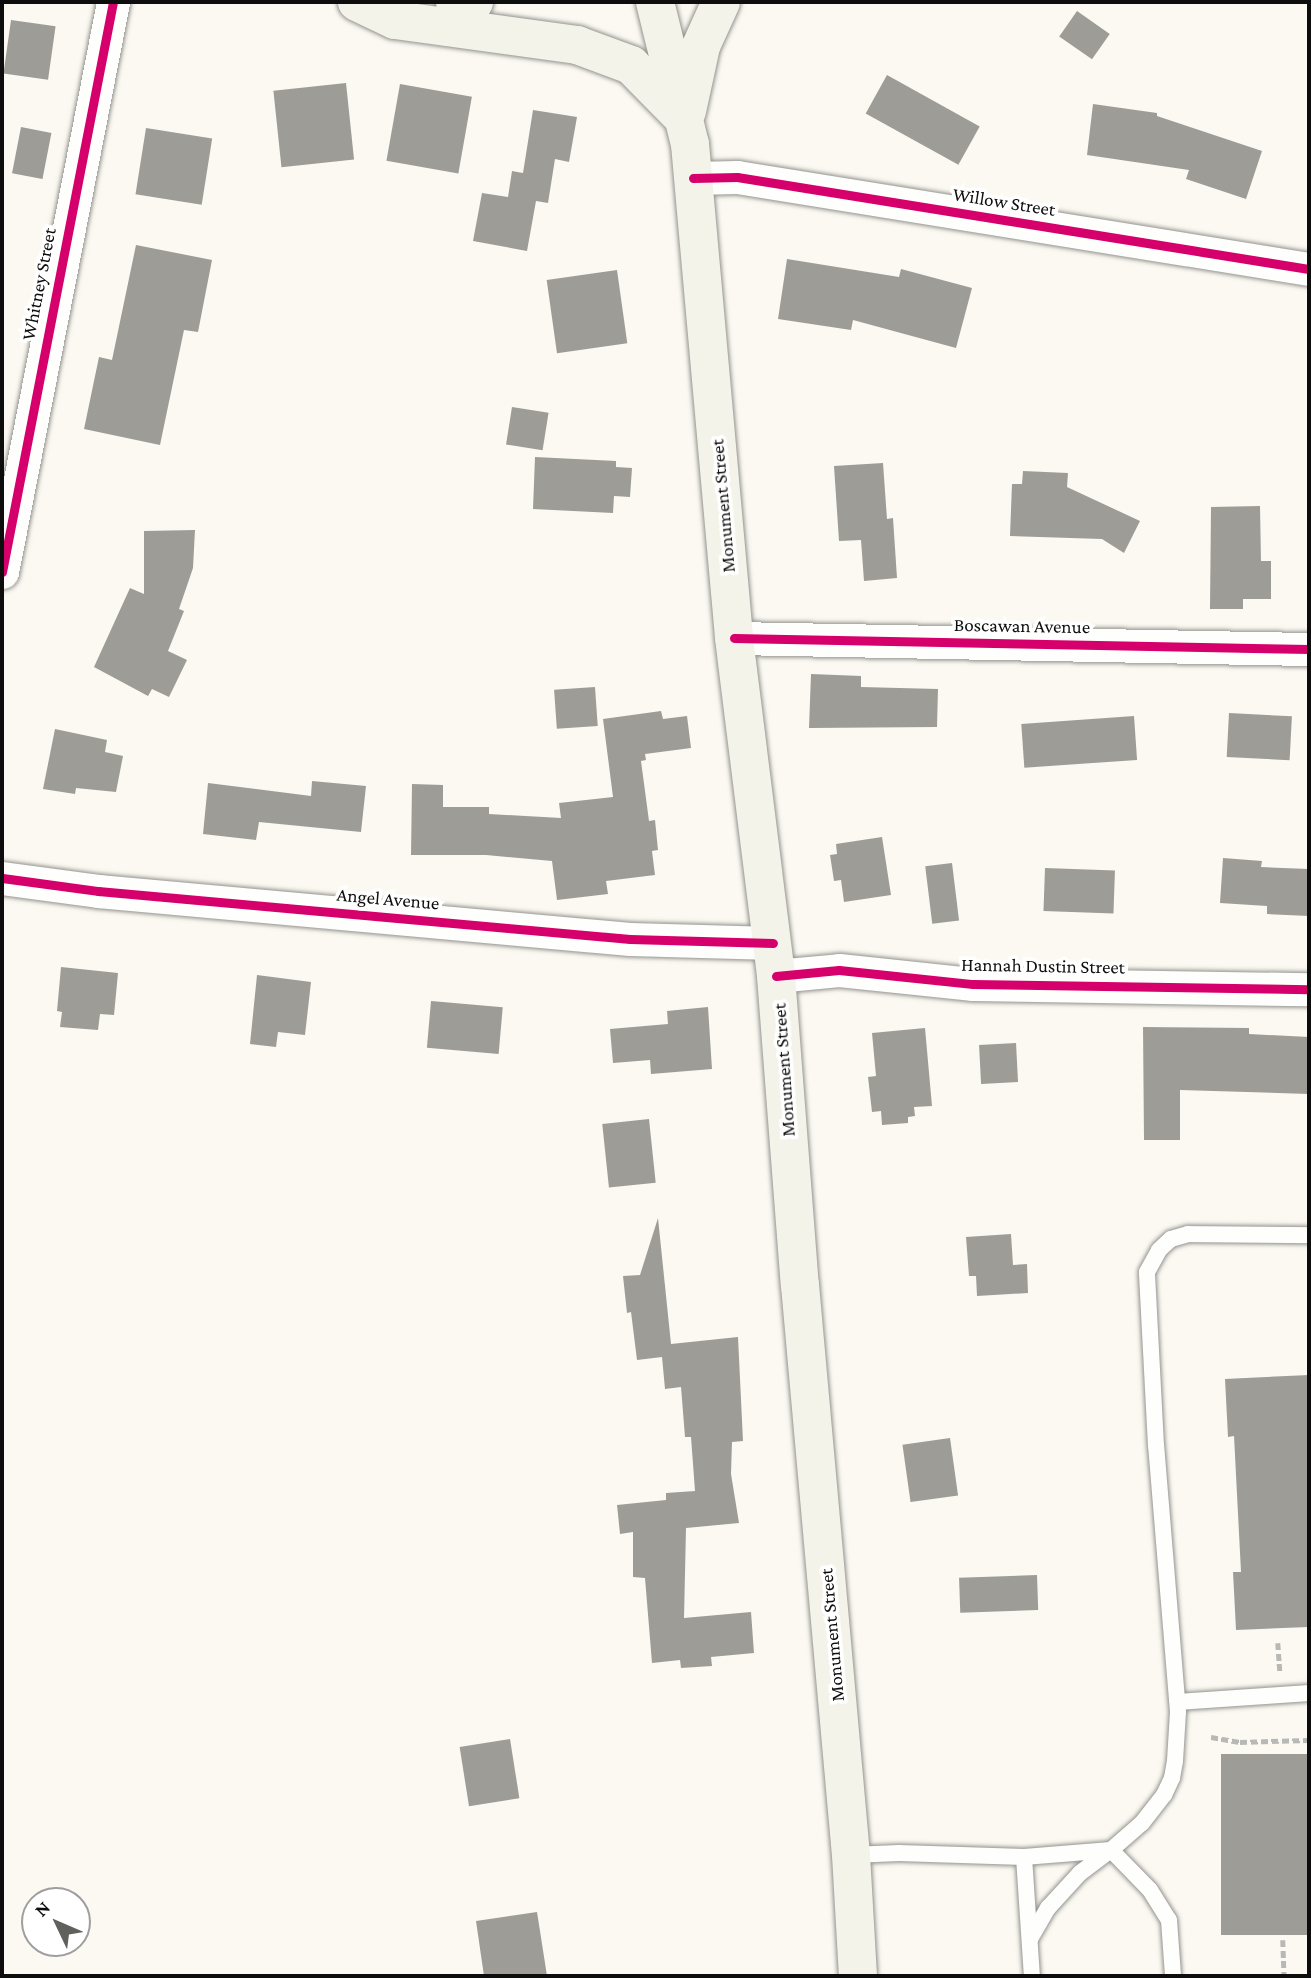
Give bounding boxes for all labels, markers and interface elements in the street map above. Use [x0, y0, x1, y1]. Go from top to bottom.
street label: Willow Street [951, 183, 1057, 221]
street label: Whitney Street [17, 226, 61, 342]
street label: Monument Street [706, 438, 740, 574]
street label: Boscawan Avenue [954, 613, 1090, 639]
street label: Angel Avenue [336, 883, 440, 915]
street label: Hannah Dustin Street [961, 953, 1125, 979]
street label: Monument Street [768, 1003, 800, 1137]
street label: Monument Street [815, 1567, 849, 1703]
north arrow [21, 1887, 91, 1957]
text: N [30, 1897, 54, 1920]

